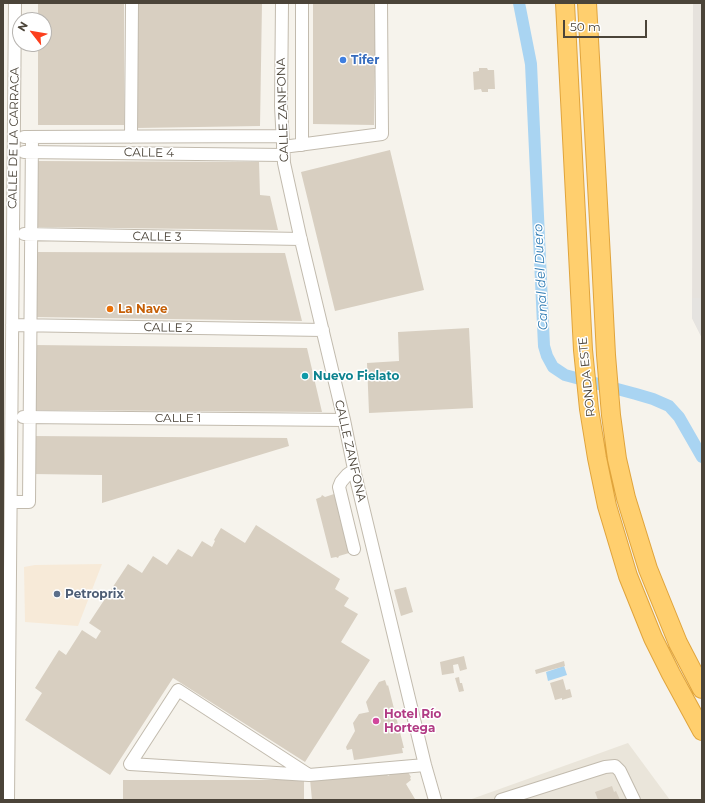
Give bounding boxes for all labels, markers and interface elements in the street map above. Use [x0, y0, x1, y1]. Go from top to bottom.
north arrow [12, 12, 52, 52]
scale bar [565, 12, 649, 38]
text: N [14, 19, 31, 34]
text: 50 m [570, 19, 601, 34]
place label: Tifer [351, 53, 379, 67]
marker: Tifer [338, 55, 348, 65]
street label: CALLE ZANFONA [274, 58, 292, 162]
street label: CALLE DE LA CARRACA [6, 67, 22, 209]
street label: CALLE 4 [124, 145, 174, 161]
water label: Canal del Duero [530, 223, 552, 331]
street label: CALLE 3 [132, 229, 182, 245]
place label: La Nave [118, 302, 168, 316]
marker: La Nave [105, 304, 115, 314]
street label: CALLE 2 [143, 320, 193, 336]
street label: RONDA ESTE [576, 336, 598, 418]
place label: Nuevo Fielato [313, 369, 399, 383]
marker: Nuevo Fielato [300, 371, 310, 381]
street label: CALLE ZANFONA [331, 399, 369, 503]
street label: CALLE 1 [155, 411, 201, 425]
place label: Petroprix [65, 587, 124, 601]
marker: Petroprix [52, 589, 62, 599]
place label: Hotel Río Hortega [384, 707, 441, 735]
marker: Hotel Río Hortega [371, 716, 381, 726]

